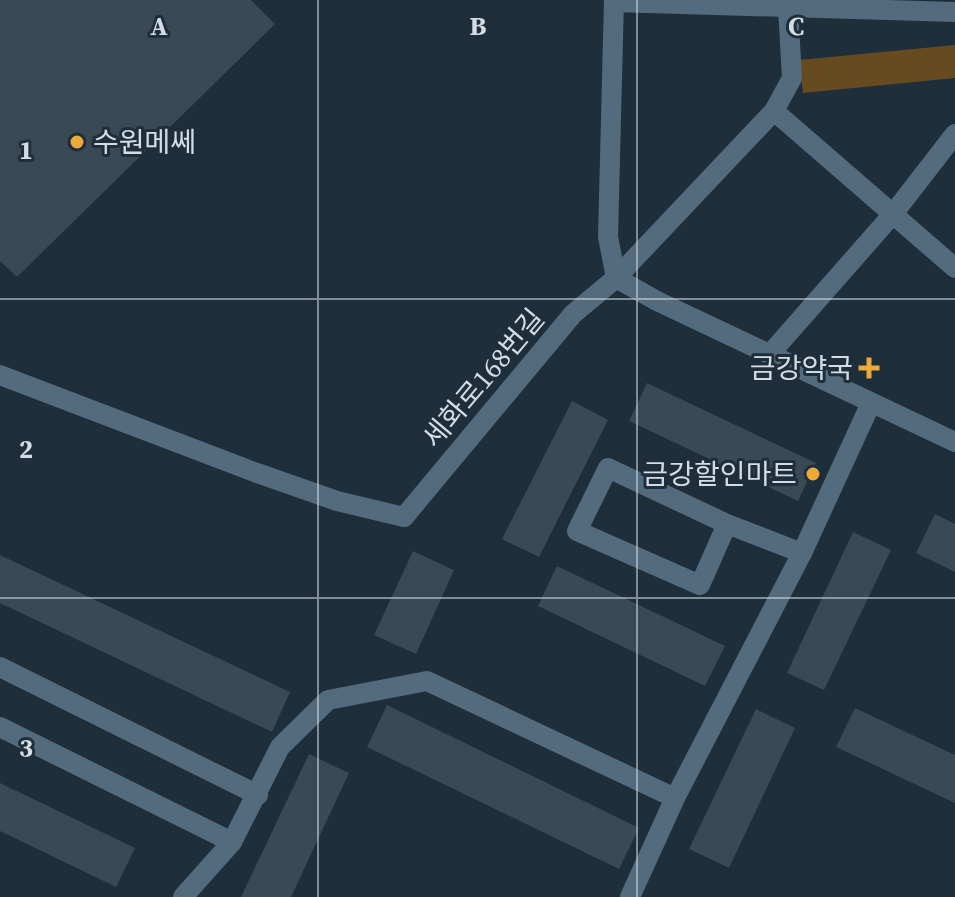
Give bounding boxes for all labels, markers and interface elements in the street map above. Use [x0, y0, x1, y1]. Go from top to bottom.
text: A [150, 8, 168, 44]
text: B [470, 8, 487, 44]
text: C [788, 8, 804, 44]
place label: 수원메쎄 [93, 123, 196, 161]
text: 1 [19, 132, 33, 168]
marker: 수원메쎄 [68, 133, 86, 151]
street label: 세화로168번길 [414, 300, 552, 456]
place label: 금강약국 [750, 349, 853, 387]
marker: 금강약국 [860, 359, 878, 377]
text: 2 [19, 431, 33, 467]
place label: 금강할인마트 [642, 455, 797, 493]
marker: 금강할인마트 [804, 465, 822, 483]
text: 3 [19, 730, 33, 766]

